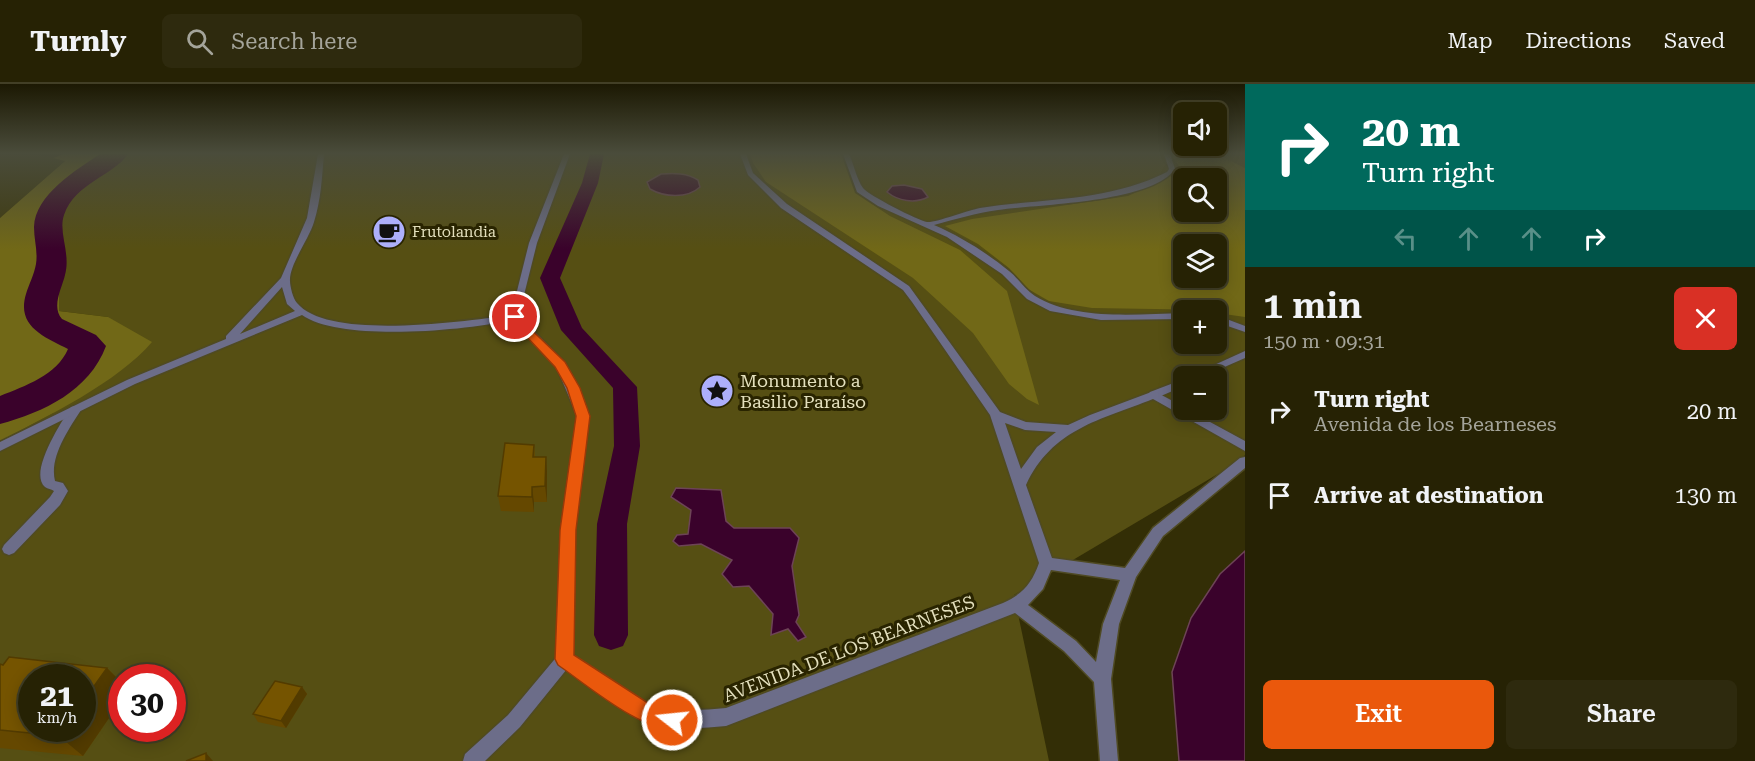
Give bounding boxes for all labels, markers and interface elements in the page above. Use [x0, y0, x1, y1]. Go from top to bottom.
search box [162, 14, 582, 68]
text: Turnly [30, 25, 126, 58]
icon: search [183, 25, 216, 58]
text: Search here [231, 29, 357, 54]
text: Map [1448, 29, 1492, 53]
text: Directions [1525, 29, 1631, 53]
text: Saved [1664, 29, 1725, 53]
map controls [1173, 102, 1227, 420]
button: sound [1173, 102, 1227, 156]
text: 20 m [1362, 107, 1460, 156]
icon: right [1263, 108, 1341, 186]
text: Turn right [1362, 157, 1495, 189]
button: search [1173, 168, 1227, 222]
cafe icon: Frutolandia [371, 214, 407, 250]
icon: left [1389, 222, 1422, 255]
icon: ahead [1452, 222, 1485, 255]
icon: ahead [1515, 222, 1548, 255]
icon: right [1578, 222, 1611, 255]
place label: Frutolandia [412, 223, 496, 241]
button: layers [1173, 234, 1227, 288]
text: 1 min [1263, 285, 1362, 327]
button: close [1674, 287, 1737, 350]
pin [489, 291, 540, 342]
icon: arrive [498, 300, 531, 333]
button: + [1173, 300, 1227, 354]
text: 150 m · 09:31 [1263, 329, 1385, 353]
button: − [1173, 366, 1227, 420]
place label: Monumento a Basilio Paraíso [740, 370, 866, 412]
place icon: Monumento a Basilio Paraíso [699, 373, 735, 409]
text: Turn right [1314, 387, 1429, 412]
icon: right [1263, 395, 1296, 428]
text: 20 m [1687, 399, 1737, 424]
text: Avenida de los Bearneses [1314, 412, 1557, 436]
icon: arrive [1263, 479, 1296, 512]
text: Arrive at destination [1314, 483, 1543, 508]
text: 130 m [1674, 483, 1737, 508]
street label: AVENIDA DE LOS BEARNESES [720, 591, 977, 706]
speed limit sign: 30 [108, 664, 186, 742]
text: 21 [40, 678, 74, 713]
button: Exit [1263, 680, 1494, 749]
button: Share [1506, 680, 1737, 749]
position arrow [640, 688, 704, 752]
text: km/h [37, 709, 77, 727]

